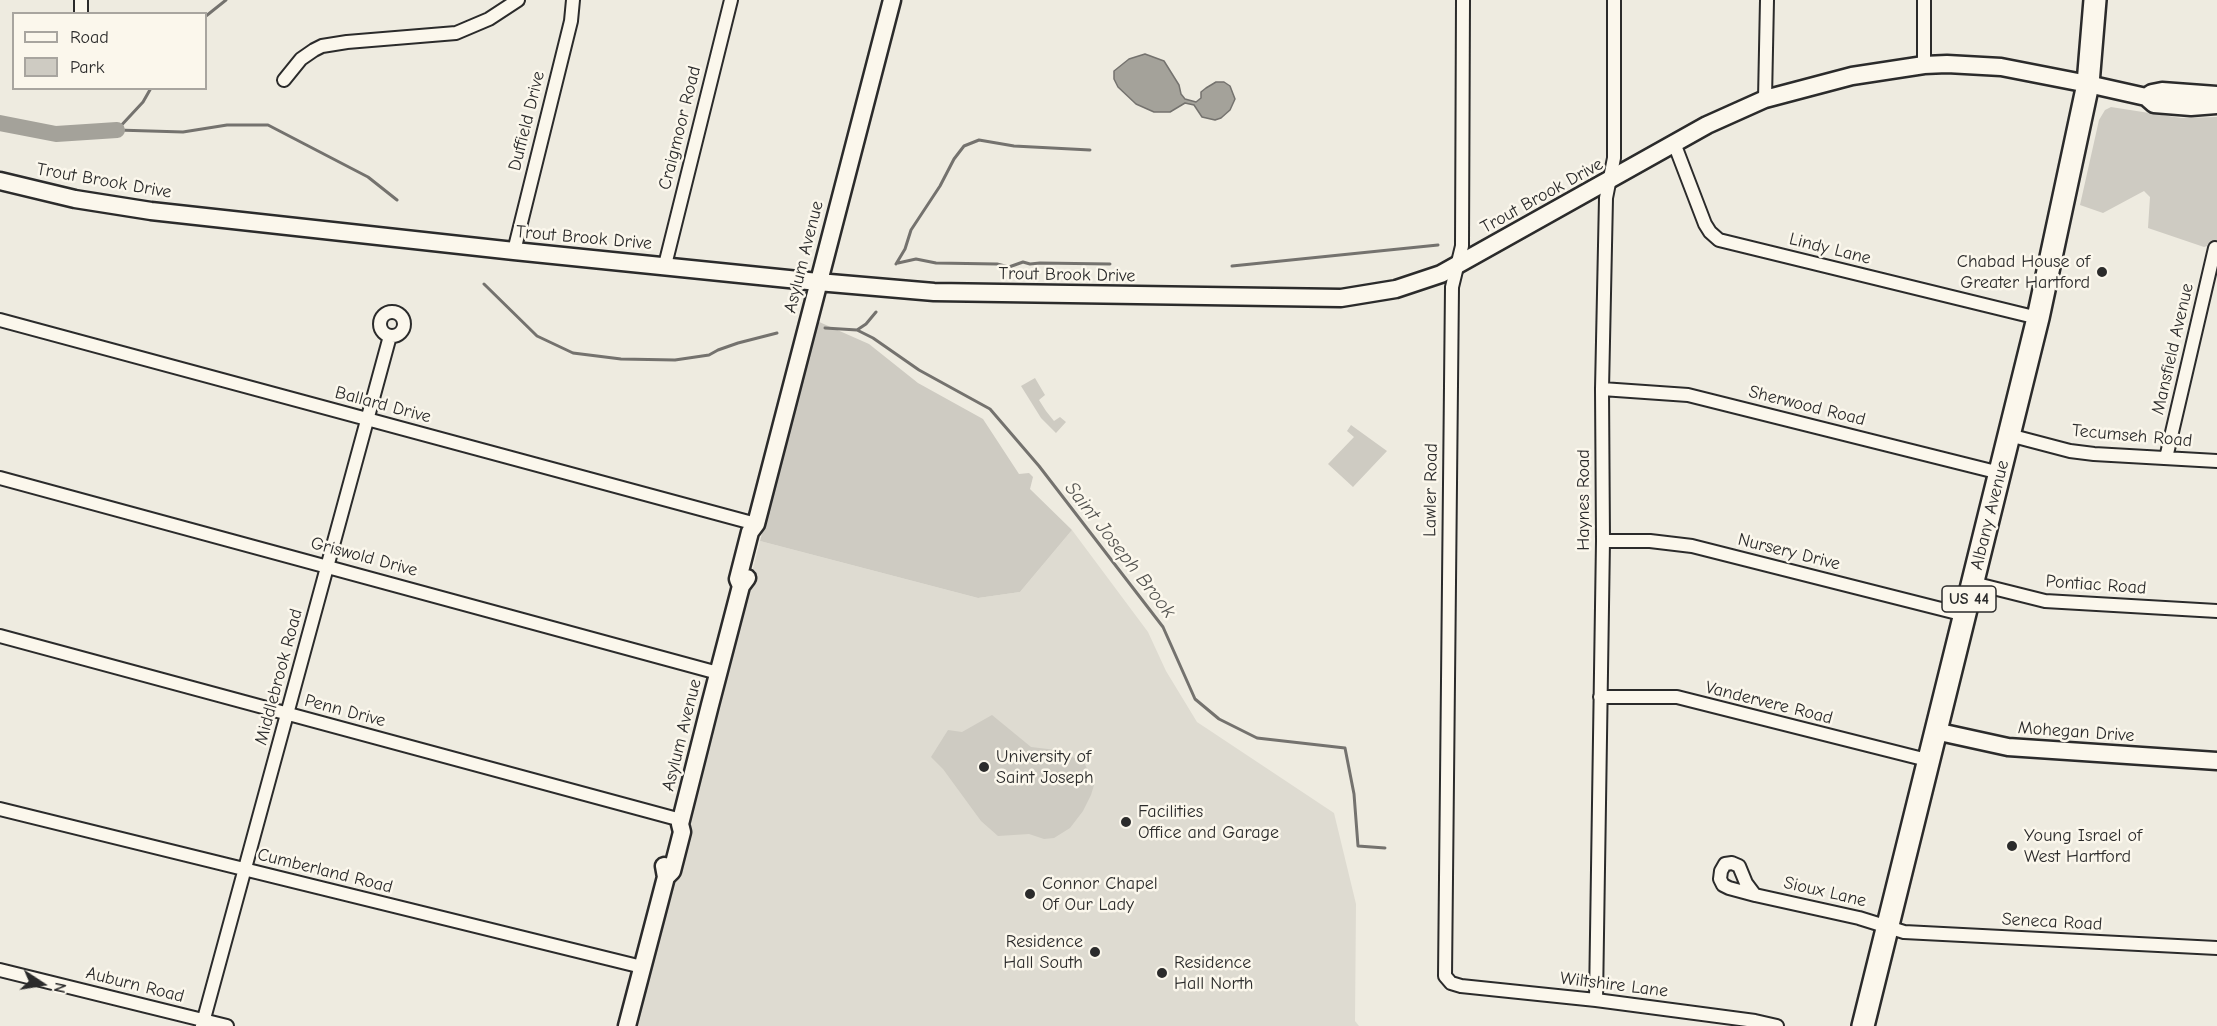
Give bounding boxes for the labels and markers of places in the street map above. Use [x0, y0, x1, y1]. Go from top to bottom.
place label: Chabad House of Greater Hartford [1957, 251, 2090, 294]
marker: Chabad House of Greater Hartford [2095, 265, 2109, 279]
place label: University of Saint Joseph [996, 746, 1094, 789]
marker: University of Saint Joseph [977, 760, 991, 774]
place label: Facilities Office and Garage [1138, 801, 1279, 844]
marker: Facilities Office and Garage [1119, 815, 1133, 829]
place label: Young Israel of West Hartford [2024, 825, 2142, 868]
marker: Young Israel of West Hartford [2005, 839, 2019, 853]
place label: Connor Chapel Of Our Lady [1042, 873, 1158, 916]
marker: Connor Chapel Of Our Lady [1023, 887, 1037, 901]
place label: Residence Hall South [1003, 931, 1083, 974]
marker: Residence Hall South [1088, 945, 1102, 959]
place label: Residence Hall North [1174, 952, 1254, 994]
marker: Residence Hall North [1155, 966, 1169, 980]

